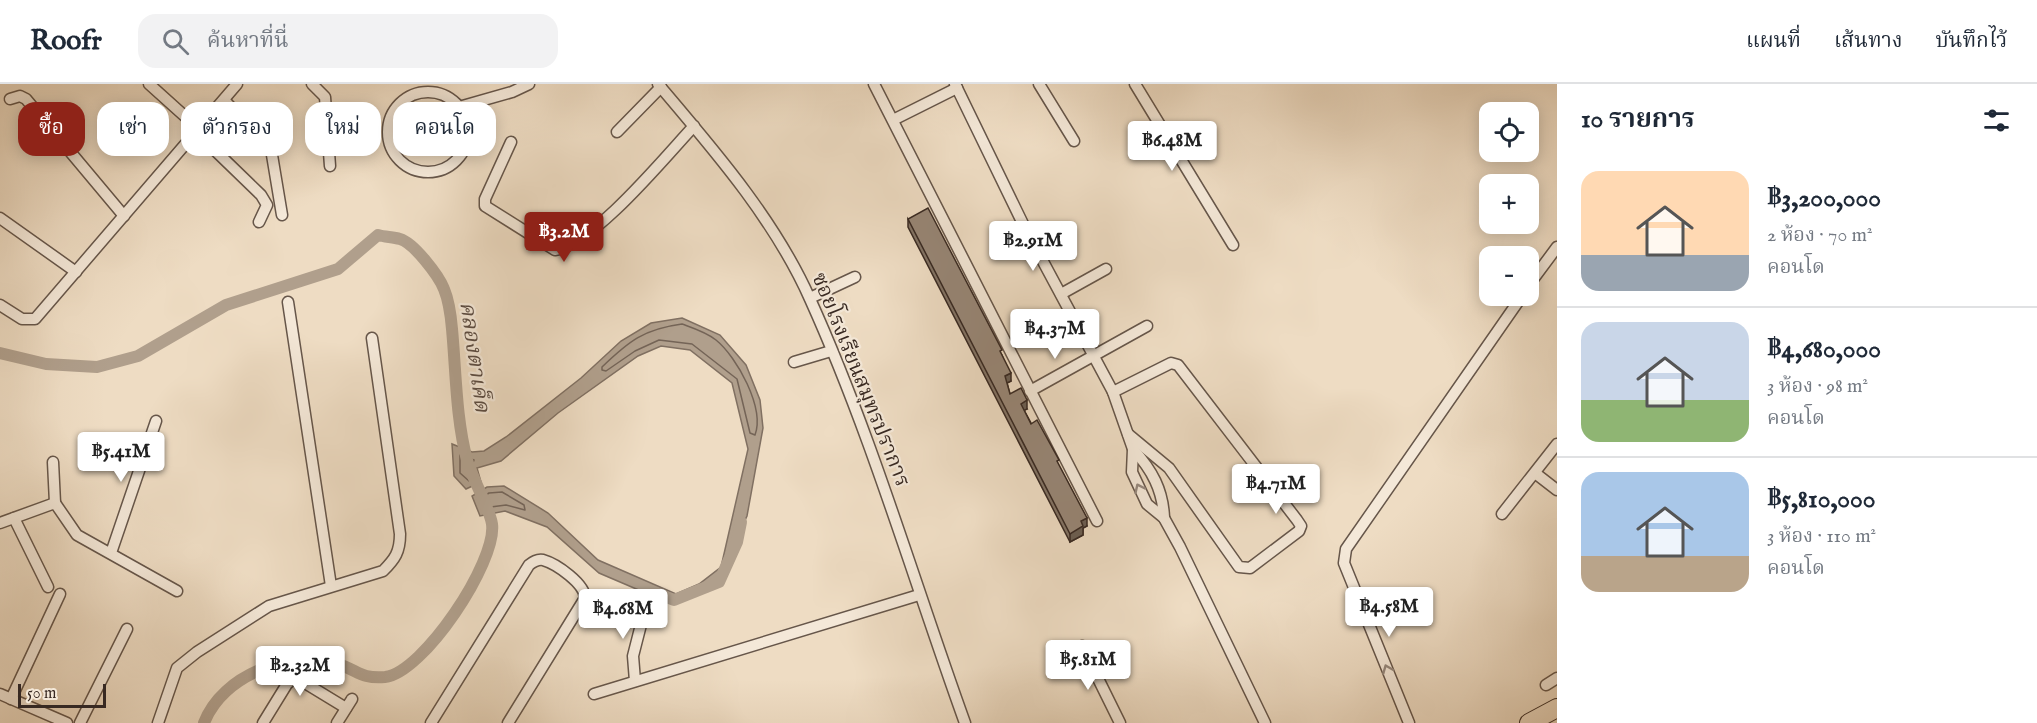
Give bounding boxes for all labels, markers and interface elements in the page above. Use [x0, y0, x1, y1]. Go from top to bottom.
search box [138, 14, 558, 68]
text: Roofr [30, 24, 102, 59]
icon: search [159, 25, 192, 58]
text: ค้นหาที่นี่ [207, 27, 289, 55]
text: แผนที่ [1746, 28, 1801, 55]
text: เส้นทาง [1834, 28, 1902, 55]
text: บันทึกไว้ [1935, 28, 2007, 55]
chip: ซื้อ [18, 102, 85, 156]
chip: เช่า [97, 102, 169, 156]
chip: ตัวกรอง [181, 102, 293, 156]
chip: ใหม่ [305, 102, 381, 156]
chip: คอนโด [393, 102, 496, 156]
map controls [1479, 102, 1539, 306]
button: locate [1479, 102, 1539, 162]
text: 10 รายการ [1581, 103, 1695, 136]
icon: filters [1980, 104, 2013, 137]
pin: ฿6.48M [1123, 121, 1221, 172]
text: ฿6.48M [1142, 128, 1202, 153]
button: + [1479, 174, 1539, 234]
text: ฿3,200,000 [1767, 182, 1881, 215]
icon: home [1629, 195, 1701, 267]
pin: ฿3.2M [522, 212, 606, 263]
text: ฿3.2M [538, 219, 590, 244]
pin: ฿2.91M [984, 221, 1082, 272]
text: 2 ห้อง · 70 m² [1767, 223, 1873, 248]
text: ฿2.91M [1003, 228, 1063, 253]
button: − [1479, 246, 1539, 306]
text: คอนโด [1767, 255, 1825, 280]
street label: ซอยโรงเรียนสมุทรปราการ [805, 268, 918, 491]
water label: คลองตาเค็ด [452, 300, 496, 415]
pin: ฿4.37M [1006, 309, 1104, 360]
text: ฿4.37M [1024, 316, 1086, 341]
text: ฿4,680,000 [1767, 333, 1881, 366]
icon: home [1629, 346, 1701, 418]
text: 3 ห้อง · 98 m² [1767, 374, 1868, 399]
text: คอนโด [1767, 406, 1825, 431]
pin: ฿5.41M [72, 432, 170, 483]
text: ฿5.41M [92, 439, 150, 464]
pin: ฿4.71M [1227, 464, 1325, 515]
text: ฿4.71M [1246, 471, 1306, 496]
one-way arrow [1135, 483, 1147, 494]
text: ฿5,810,000 [1767, 483, 1876, 516]
icon: home [1629, 496, 1701, 568]
text: 3 ห้อง · 110 m² [1767, 524, 1876, 549]
text: คอนโด [1767, 556, 1825, 581]
pin: ฿4.58M [1340, 587, 1438, 638]
pin: ฿4.68M [574, 589, 672, 640]
text: ฿4.58M [1359, 594, 1419, 619]
text: ฿4.68M [593, 596, 653, 621]
pin: ฿5.81M [1039, 640, 1137, 691]
pin: ฿2.32M [251, 646, 349, 697]
text: ฿5.81M [1060, 647, 1116, 672]
text: ฿2.32M [270, 653, 330, 678]
one-way arrow [1382, 664, 1394, 675]
scale bar [18, 681, 106, 708]
text: 50 m [27, 684, 56, 704]

